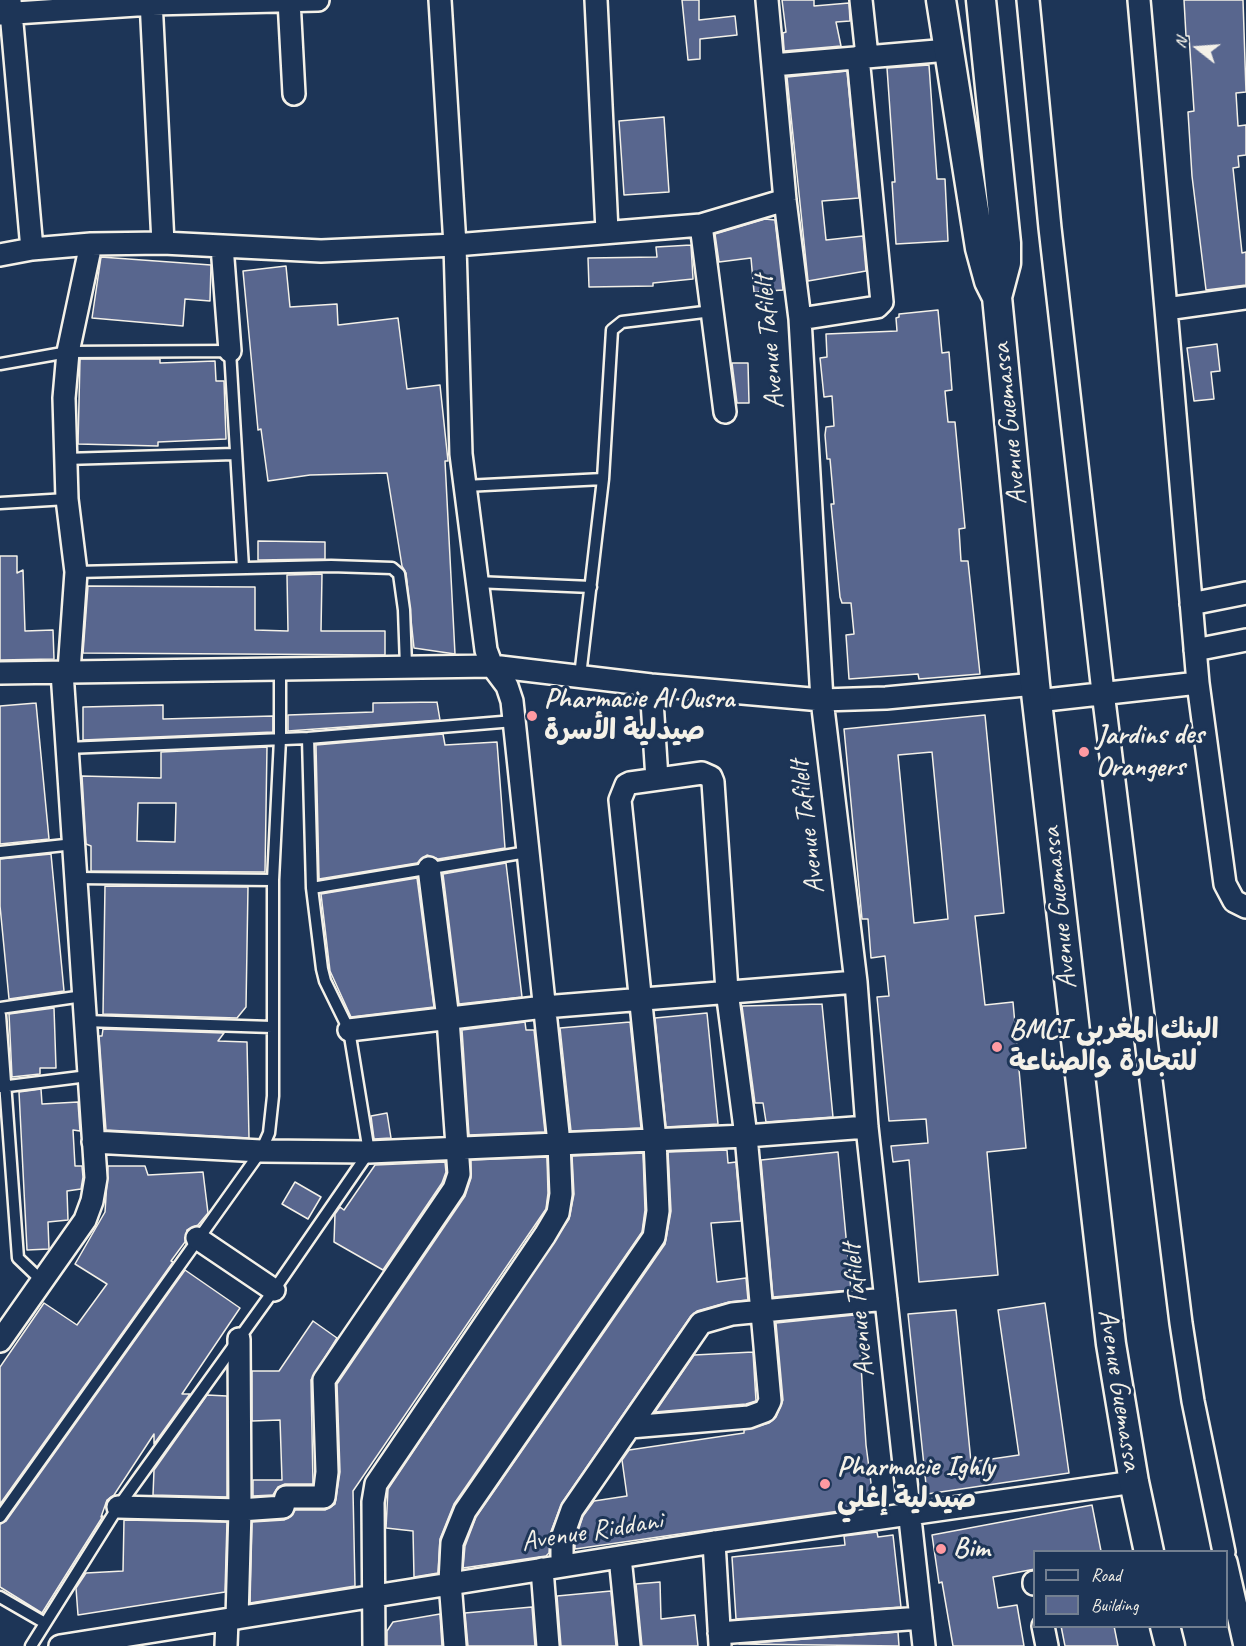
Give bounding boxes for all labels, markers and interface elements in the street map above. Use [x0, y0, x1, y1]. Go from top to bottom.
north arrow [1168, 18, 1228, 78]
text: N [1170, 35, 1192, 50]
street label: Avenue Tafilelt [747, 274, 793, 410]
street label: Avenue Guemassa [985, 341, 1035, 507]
place label: Pharmacie Al Ousra صيدلية الأسرة [544, 683, 734, 749]
marker: Pharmacie Al Ousra صيدلية الأسرة [525, 709, 539, 723]
place label: Jardins des Orangers [1096, 719, 1204, 785]
marker: Jardins des Orangers [1077, 745, 1091, 759]
street label: Avenue Tafilelt [783, 758, 833, 896]
street label: Avenue Guemassa [1035, 825, 1085, 991]
place label: BMCI البنك المغربي للتجارة والصناعة [1009, 1014, 1219, 1080]
marker: BMCI البنك المغربي للتجارة والصناعة [990, 1040, 1004, 1054]
street label: Avenue Tafilelt [835, 1241, 883, 1379]
street label: Avenue Guemassa [1090, 1307, 1148, 1473]
place label: Pharmacie Ighly صيدلية إغلي [837, 1451, 994, 1517]
marker: Pharmacie Ighly صيدلية إغلي [818, 1477, 832, 1491]
street label: Avenue Riddani [519, 1504, 665, 1560]
place label: Bim [953, 1532, 989, 1566]
marker: Bim [934, 1542, 948, 1556]
legend [1033, 1550, 1228, 1628]
text: Road [1091, 1564, 1121, 1586]
text: Building [1091, 1594, 1138, 1616]

